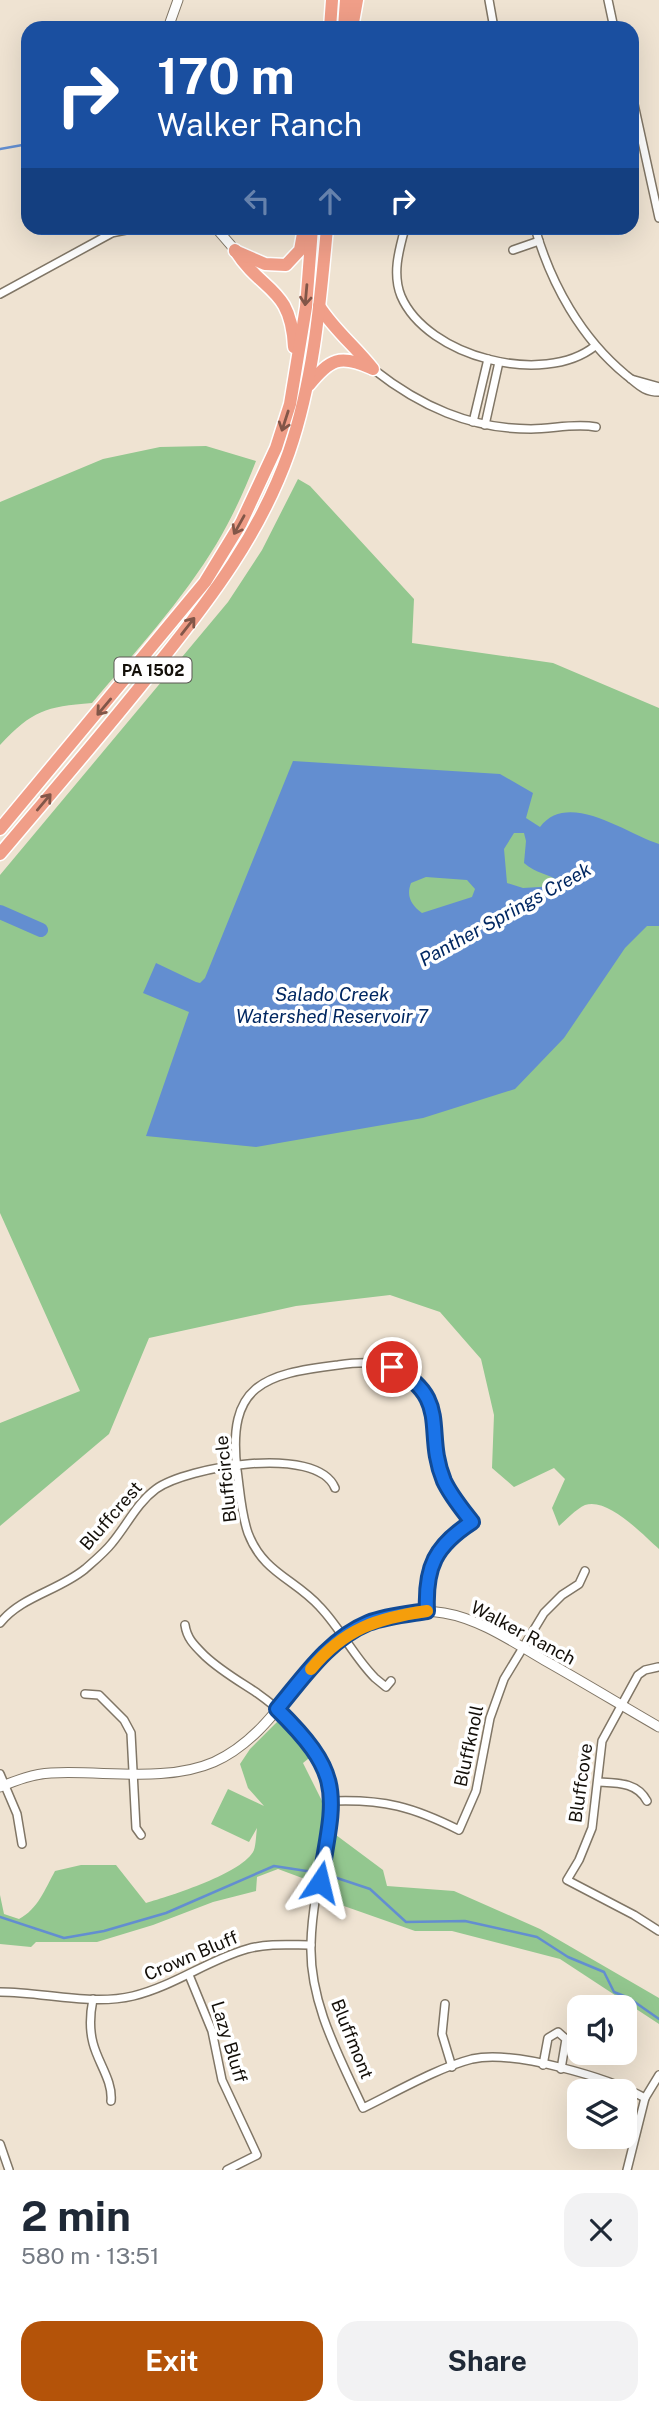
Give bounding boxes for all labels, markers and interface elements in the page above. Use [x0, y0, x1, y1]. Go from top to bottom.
text: 170 m [157, 47, 295, 105]
icon: right [42, 49, 133, 140]
text: Walker Ranch [157, 106, 362, 143]
icon: left [238, 182, 276, 220]
icon: ahead [311, 182, 349, 220]
icon: right [384, 182, 422, 220]
one-way arrow [300, 284, 313, 306]
one-way arrow [277, 410, 290, 432]
one-way arrow [232, 515, 246, 535]
one-way arrow [181, 617, 196, 636]
road number: PA 1502 [114, 657, 192, 682]
one-way arrow [96, 698, 111, 716]
one-way arrow [36, 793, 52, 811]
water label: Panther Springs Creek [415, 857, 595, 970]
water label: Salado Creek Watershed Reservoir 7 [236, 983, 429, 1027]
pin [362, 1337, 422, 1397]
icon: arrive [373, 1348, 411, 1386]
street label: Bluffcircle [210, 1435, 241, 1524]
street label: Bluffcrest [75, 1477, 146, 1554]
street label: Walker Ranch [467, 1596, 579, 1669]
street label: Bluffknoll [450, 1703, 487, 1789]
street label: Bluffcove [565, 1742, 596, 1824]
position arrow [283, 1845, 357, 1919]
street label: Crown Bluff [141, 1926, 241, 1985]
map controls [567, 1995, 637, 2149]
button: sound [567, 1995, 637, 2065]
street label: Bluffmont [327, 1996, 378, 2082]
street label: Lazy Bluff [207, 1999, 252, 2085]
button: layers [567, 2079, 637, 2149]
text: 2 min [21, 2191, 131, 2240]
button: close [564, 2193, 638, 2267]
text: 580 m · 13:51 [21, 2242, 159, 2269]
button: Exit [21, 2321, 323, 2401]
button: Share [337, 2321, 638, 2401]

